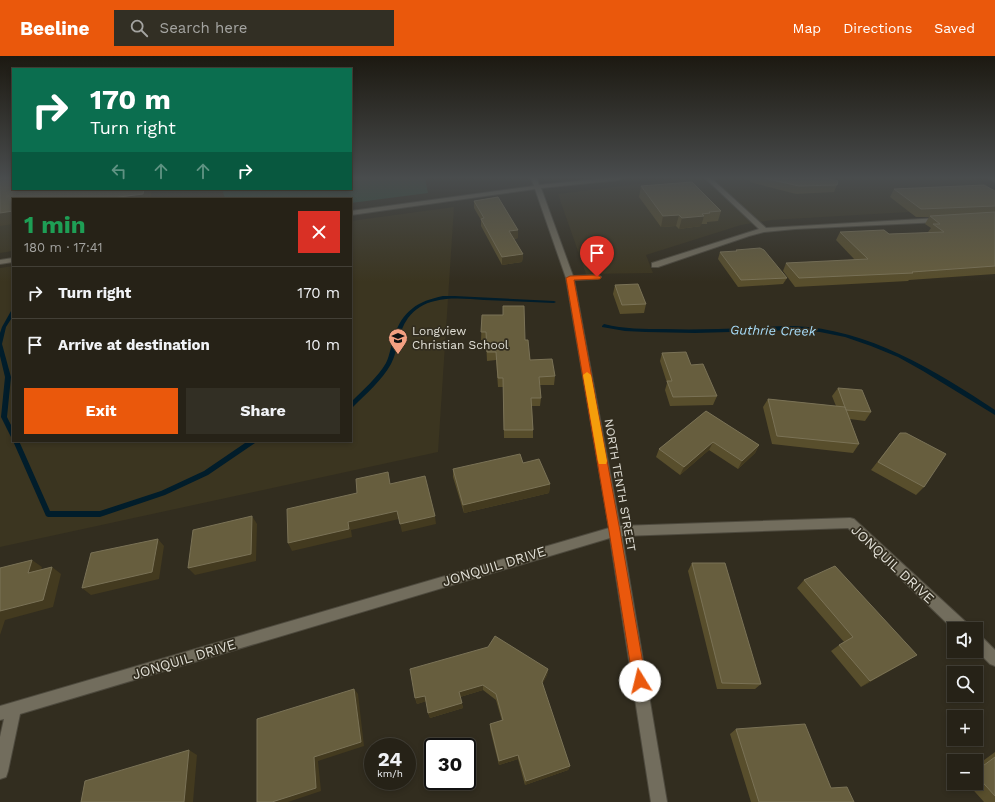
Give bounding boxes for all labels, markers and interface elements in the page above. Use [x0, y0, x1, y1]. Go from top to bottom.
search box [114, 10, 394, 46]
text: Beeline [20, 17, 90, 40]
icon: search [128, 17, 150, 39]
text: Search here [160, 19, 247, 37]
text: Map [793, 20, 821, 36]
text: Directions [843, 20, 912, 36]
text: Saved [934, 20, 975, 36]
text: 170 m [90, 83, 171, 116]
icon: right [24, 84, 76, 136]
text: Turn right [90, 117, 176, 138]
icon: left [108, 160, 130, 182]
icon: ahead [150, 160, 172, 182]
icon: ahead [192, 160, 214, 182]
icon: right [234, 160, 256, 182]
text: 1 min [24, 211, 86, 239]
button: close [298, 211, 340, 253]
pin [580, 236, 614, 277]
text: 180 m · 17:41 [24, 240, 103, 255]
icon: arrive [586, 242, 608, 264]
icon: right [24, 282, 46, 304]
text: Turn right [58, 284, 131, 302]
text: 170 m [297, 284, 340, 302]
water label: Guthrie Creek [730, 322, 817, 339]
place label: Longview Christian School [412, 324, 509, 352]
school or university icon: Longview Christian School [387, 327, 409, 355]
icon: arrive [24, 334, 46, 356]
text: Arrive at destination [58, 336, 210, 354]
text: 10 m [305, 336, 340, 354]
button: Exit [24, 388, 178, 434]
button: Share [186, 388, 340, 434]
street label: NORTH TENTH STREET [601, 418, 639, 552]
street label: JONQUIL DRIVE [848, 521, 938, 607]
street label: JONQUIL DRIVE [440, 543, 548, 589]
map controls [947, 622, 983, 790]
button: sound [947, 622, 983, 658]
street label: JONQUIL DRIVE [130, 636, 238, 682]
position arrow [619, 660, 661, 702]
button: search [947, 666, 983, 702]
button: + [947, 710, 983, 746]
speed limit sign: 30 [424, 738, 476, 790]
text: 24 [378, 747, 402, 771]
button: − [947, 754, 983, 790]
text: km/h [377, 768, 403, 779]

